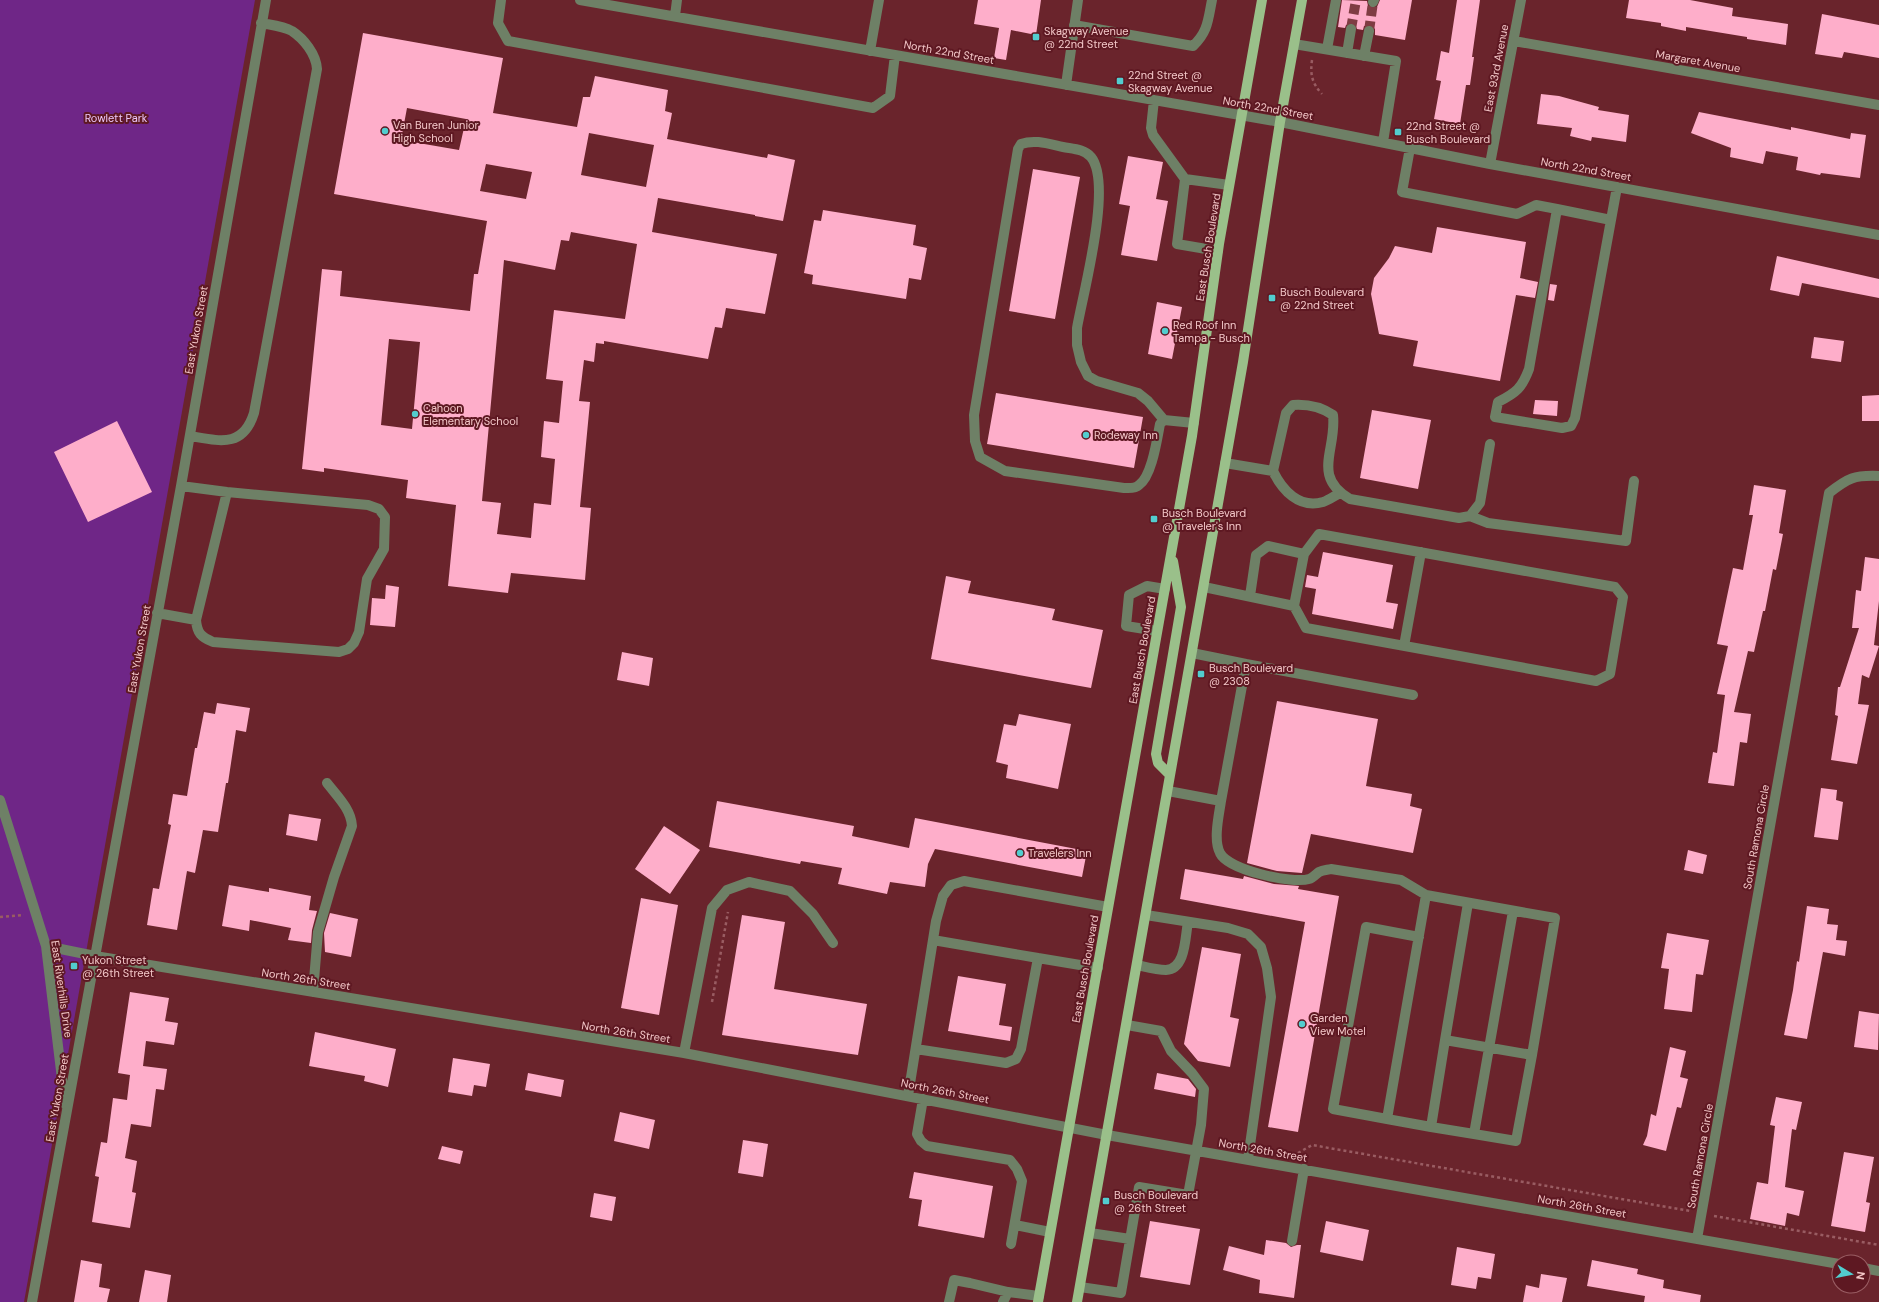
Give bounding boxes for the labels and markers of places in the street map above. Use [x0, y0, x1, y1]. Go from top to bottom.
place label: Skagway Avenue @ 22nd Street [1044, 24, 1128, 51]
marker: Skagway Avenue @ 22nd Street [1031, 32, 1041, 42]
place label: 22nd Street @ Skagway Avenue [1128, 68, 1212, 95]
marker: 22nd Street @ Skagway Avenue [1115, 76, 1125, 86]
place label: Van Buren Junior High School [393, 118, 479, 145]
place label: 22nd Street @ Busch Boulevard [1406, 119, 1490, 146]
marker: Van Buren Junior High School [380, 126, 390, 136]
marker: 22nd Street @ Busch Boulevard [1393, 127, 1403, 137]
place label: Busch Boulevard @ 22nd Street [1280, 285, 1364, 312]
marker: Busch Boulevard @ 22nd Street [1267, 293, 1277, 303]
place label: Red Roof Inn Tampa - Busch [1173, 318, 1250, 345]
marker: Red Roof Inn Tampa - Busch [1160, 326, 1170, 336]
place label: Cahoon Elementary School [423, 401, 518, 428]
marker: Cahoon Elementary School [410, 409, 420, 419]
place label: Rodeway Inn [1094, 428, 1158, 442]
marker: Rodeway Inn [1081, 430, 1091, 440]
place label: Busch Boulevard @ Traveler's Inn [1162, 506, 1246, 533]
marker: Busch Boulevard @ Traveler's Inn [1149, 514, 1159, 524]
place label: Busch Boulevard @ 2308 [1209, 661, 1293, 688]
marker: Busch Boulevard @ 2308 [1196, 669, 1206, 679]
place label: Travelers Inn [1028, 846, 1092, 860]
marker: Travelers Inn [1015, 848, 1025, 858]
place label: Yukon Street @ 26th Street [82, 953, 154, 980]
marker: Yukon Street @ 26th Street [69, 961, 79, 971]
place label: Garden View Motel [1310, 1011, 1366, 1038]
marker: Garden View Motel [1297, 1019, 1307, 1029]
place label: Busch Boulevard @ 26th Street [1114, 1188, 1198, 1215]
marker: Busch Boulevard @ 26th Street [1101, 1196, 1111, 1206]

